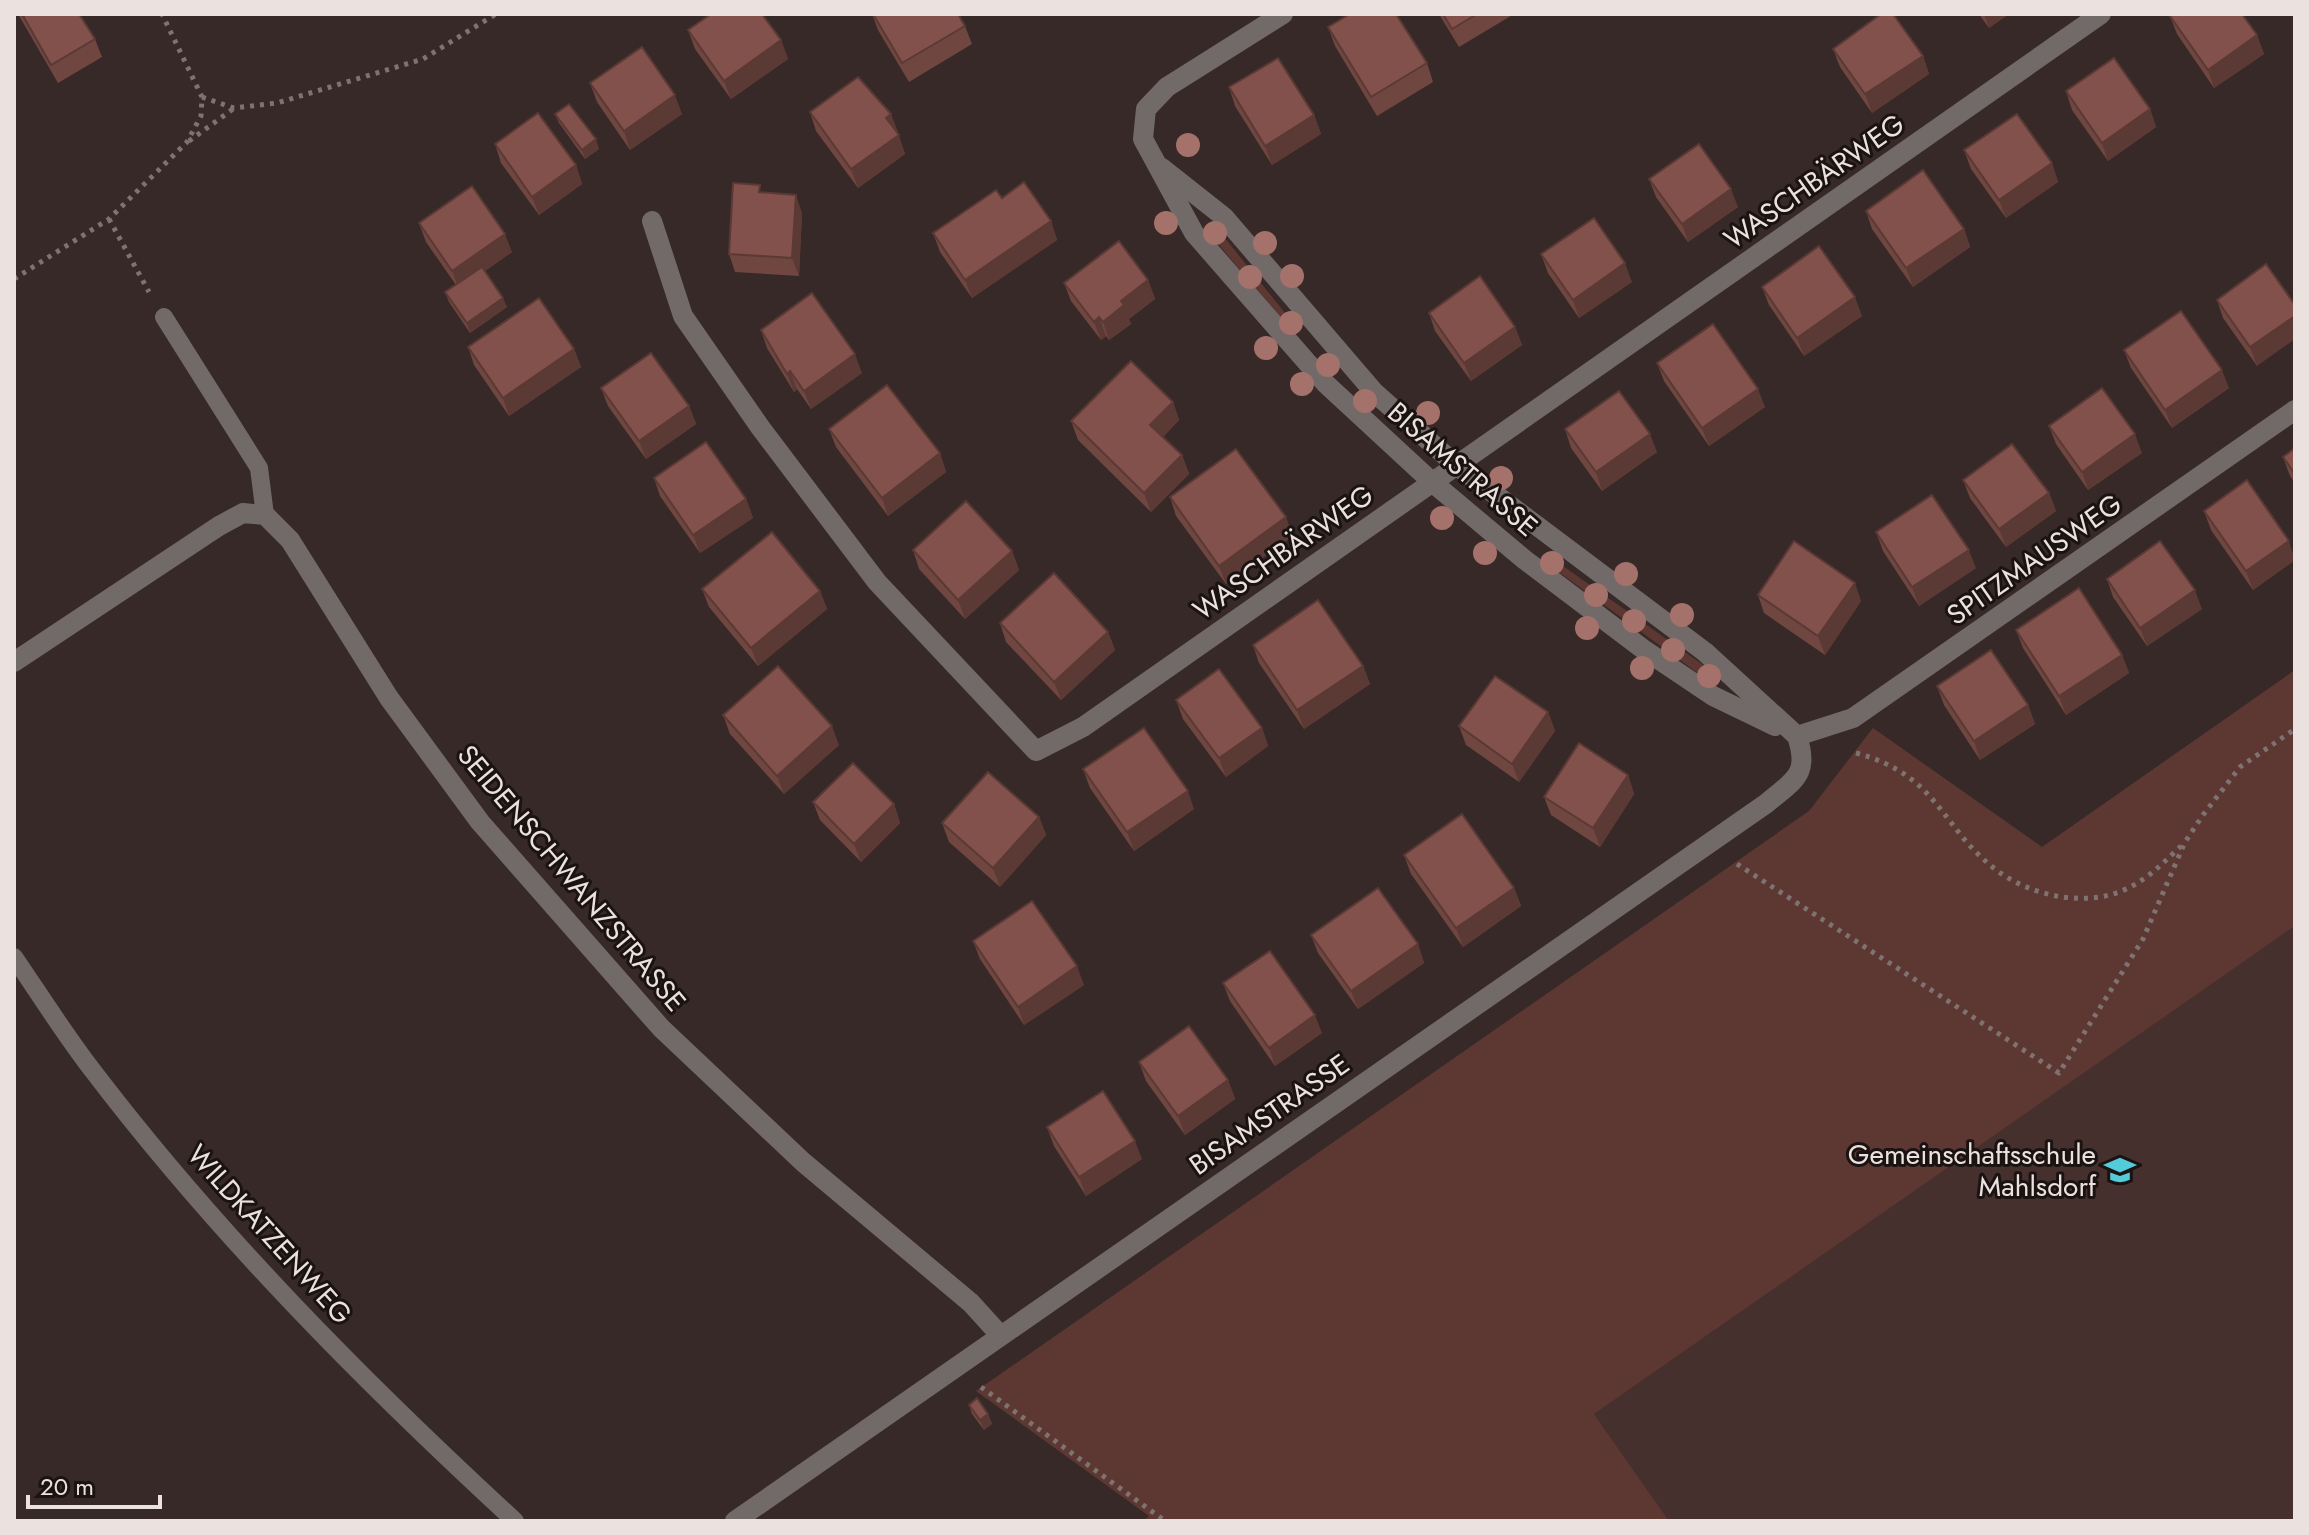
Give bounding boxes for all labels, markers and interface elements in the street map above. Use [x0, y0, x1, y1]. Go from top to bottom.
street label: WASCHBÄRWEG [1716, 104, 1913, 259]
street label: BISAMSTRASSE [1378, 392, 1547, 546]
street label: WASCHBÄRWEG [1185, 475, 1382, 630]
street label: SPITZMAUSWEG [1938, 484, 2130, 635]
street label: SEIDENSCHWANZSTRASSE [448, 736, 696, 1021]
street label: BISAMSTRASSE [1181, 1044, 1358, 1185]
place label: Gemeinschaftsschule Mahlsdorf [1848, 1134, 2097, 1207]
street label: WILDKATZENWEG [178, 1135, 362, 1333]
school or university icon: Gemeinschaftsschule Mahlsdorf [2103, 1153, 2137, 1187]
scale bar [28, 1459, 160, 1509]
text: 20 m [40, 1469, 94, 1504]

